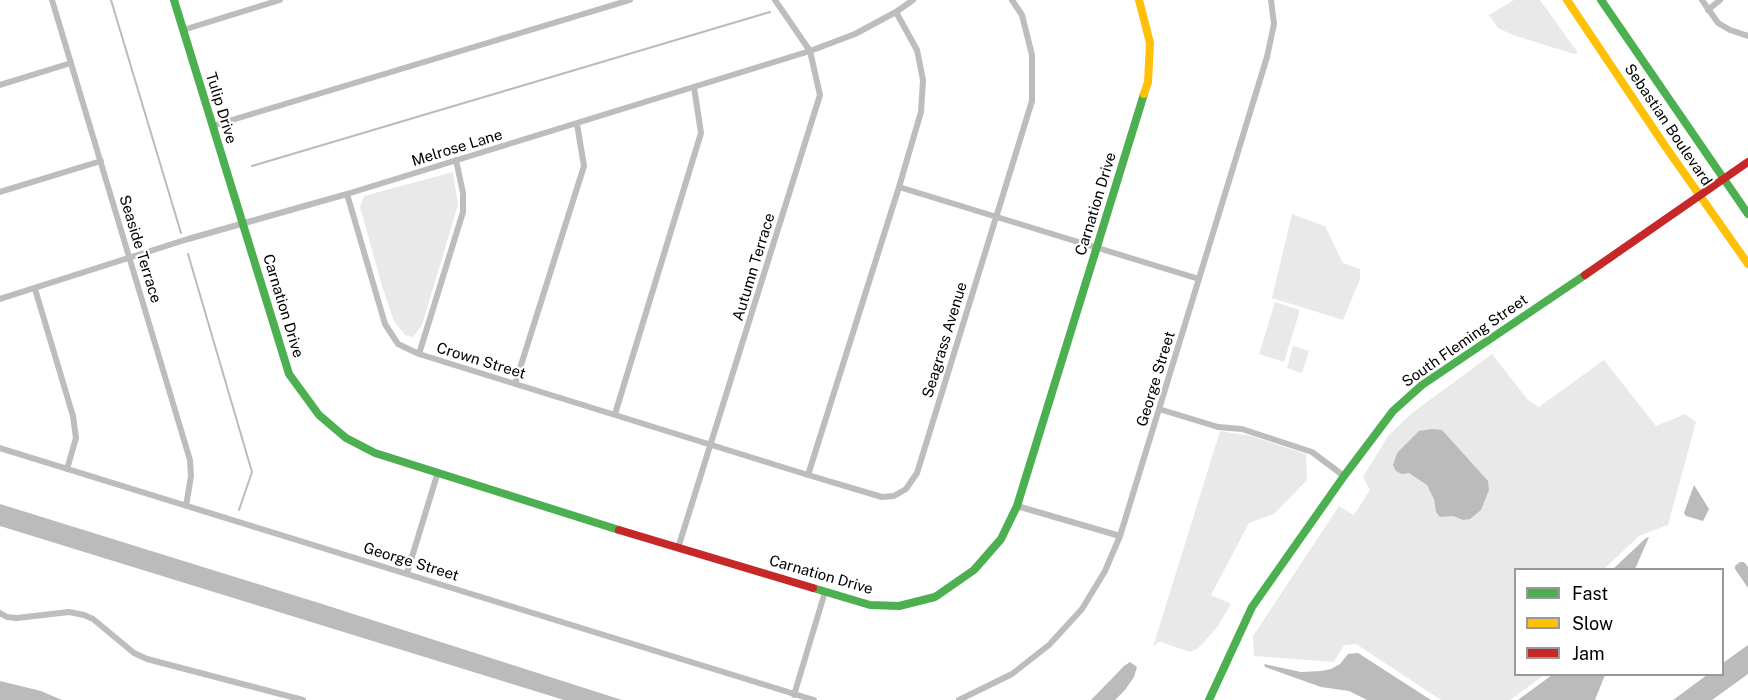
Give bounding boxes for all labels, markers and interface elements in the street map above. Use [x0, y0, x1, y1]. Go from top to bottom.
street label: Sebastian Boulevard [1620, 61, 1716, 189]
street label: Tulip Drive [202, 70, 240, 146]
street label: Melrose Lane [409, 126, 505, 170]
street label: Carnation Drive [1072, 150, 1120, 258]
street label: Seaside Terrace [115, 193, 165, 305]
street label: Autumn Terrace [729, 211, 779, 323]
street label: Carnation Drive [259, 252, 307, 360]
street label: Seagrass Avenue [919, 280, 971, 400]
street label: South Fleming Street [1399, 291, 1531, 391]
street label: George Street [1133, 329, 1179, 429]
street label: Crown Street [434, 339, 528, 383]
street label: George Street [361, 539, 461, 585]
street label: Carnation Drive [767, 552, 875, 598]
legend [1514, 568, 1724, 676]
text: Fast [1572, 583, 1608, 604]
text: Slow [1572, 613, 1613, 634]
text: Jam [1572, 643, 1605, 664]

